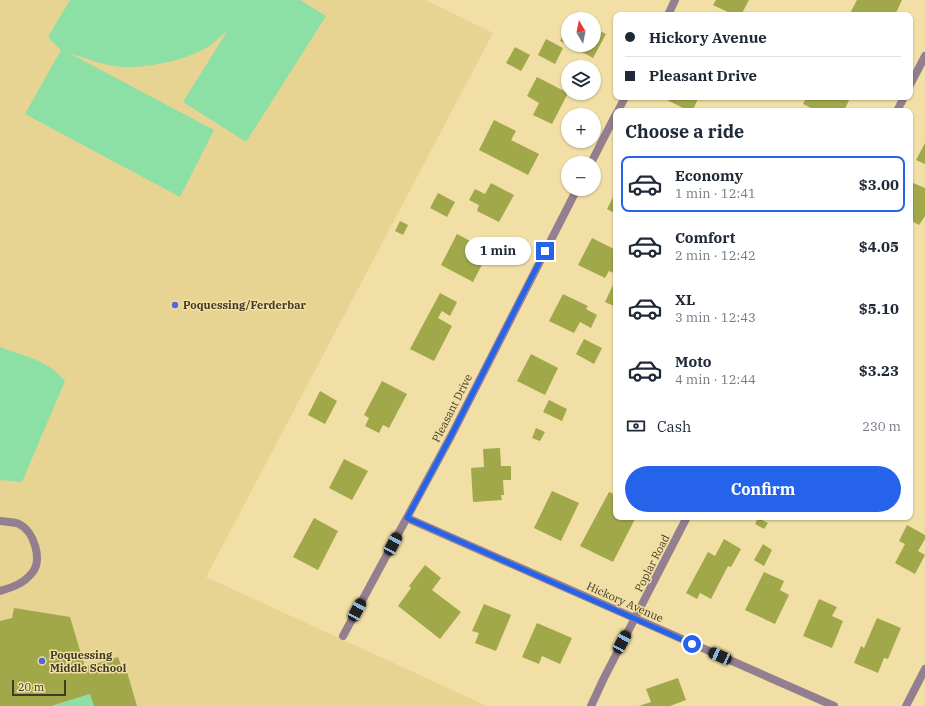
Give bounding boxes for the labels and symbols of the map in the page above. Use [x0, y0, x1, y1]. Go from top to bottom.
north arrow [561, 12, 601, 52]
callout: 1 min [465, 237, 531, 265]
route end [536, 242, 554, 260]
place label: Poquessing/Ferderbar [183, 298, 306, 312]
marker: Poquessing/Ferderbar [170, 300, 180, 310]
street label: Pleasant Drive [429, 371, 475, 445]
car [382, 531, 404, 557]
street label: Poplar Road [632, 532, 673, 594]
street label: Hickory Avenue [584, 579, 666, 625]
car [346, 597, 368, 623]
car [611, 629, 633, 655]
route start [683, 635, 701, 653]
car [707, 646, 733, 666]
place label: Poquessing Middle School [50, 648, 127, 675]
marker: Poquessing Middle School [37, 656, 47, 666]
scale bar [12, 678, 66, 697]

